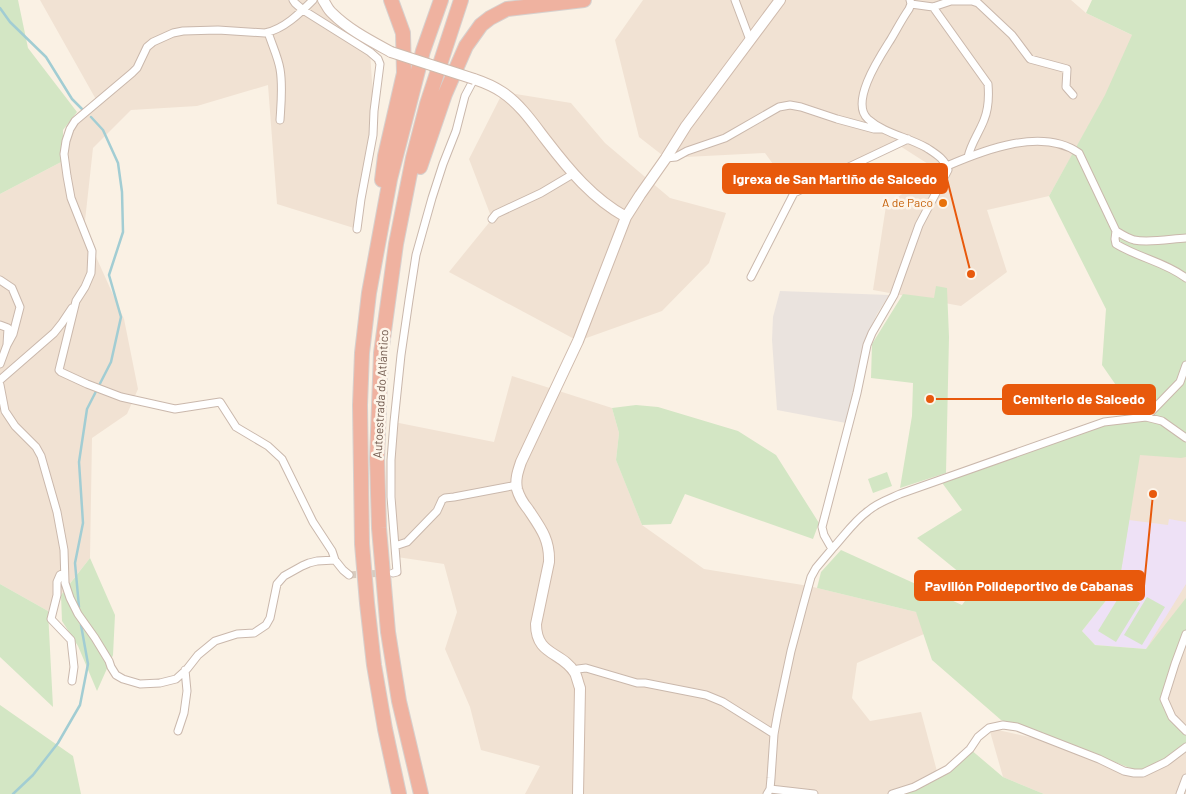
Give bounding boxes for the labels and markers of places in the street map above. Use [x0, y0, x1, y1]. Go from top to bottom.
callout: Igrexa de San Martiño de Salcedo [723, 164, 947, 193]
place label: A de Paco [882, 195, 933, 209]
marker: A de Paco [937, 197, 949, 209]
callout: Cemiterio de Salcedo [1003, 385, 1155, 414]
callout: Pavillón Polideportivo de Cabanas [915, 571, 1144, 600]

